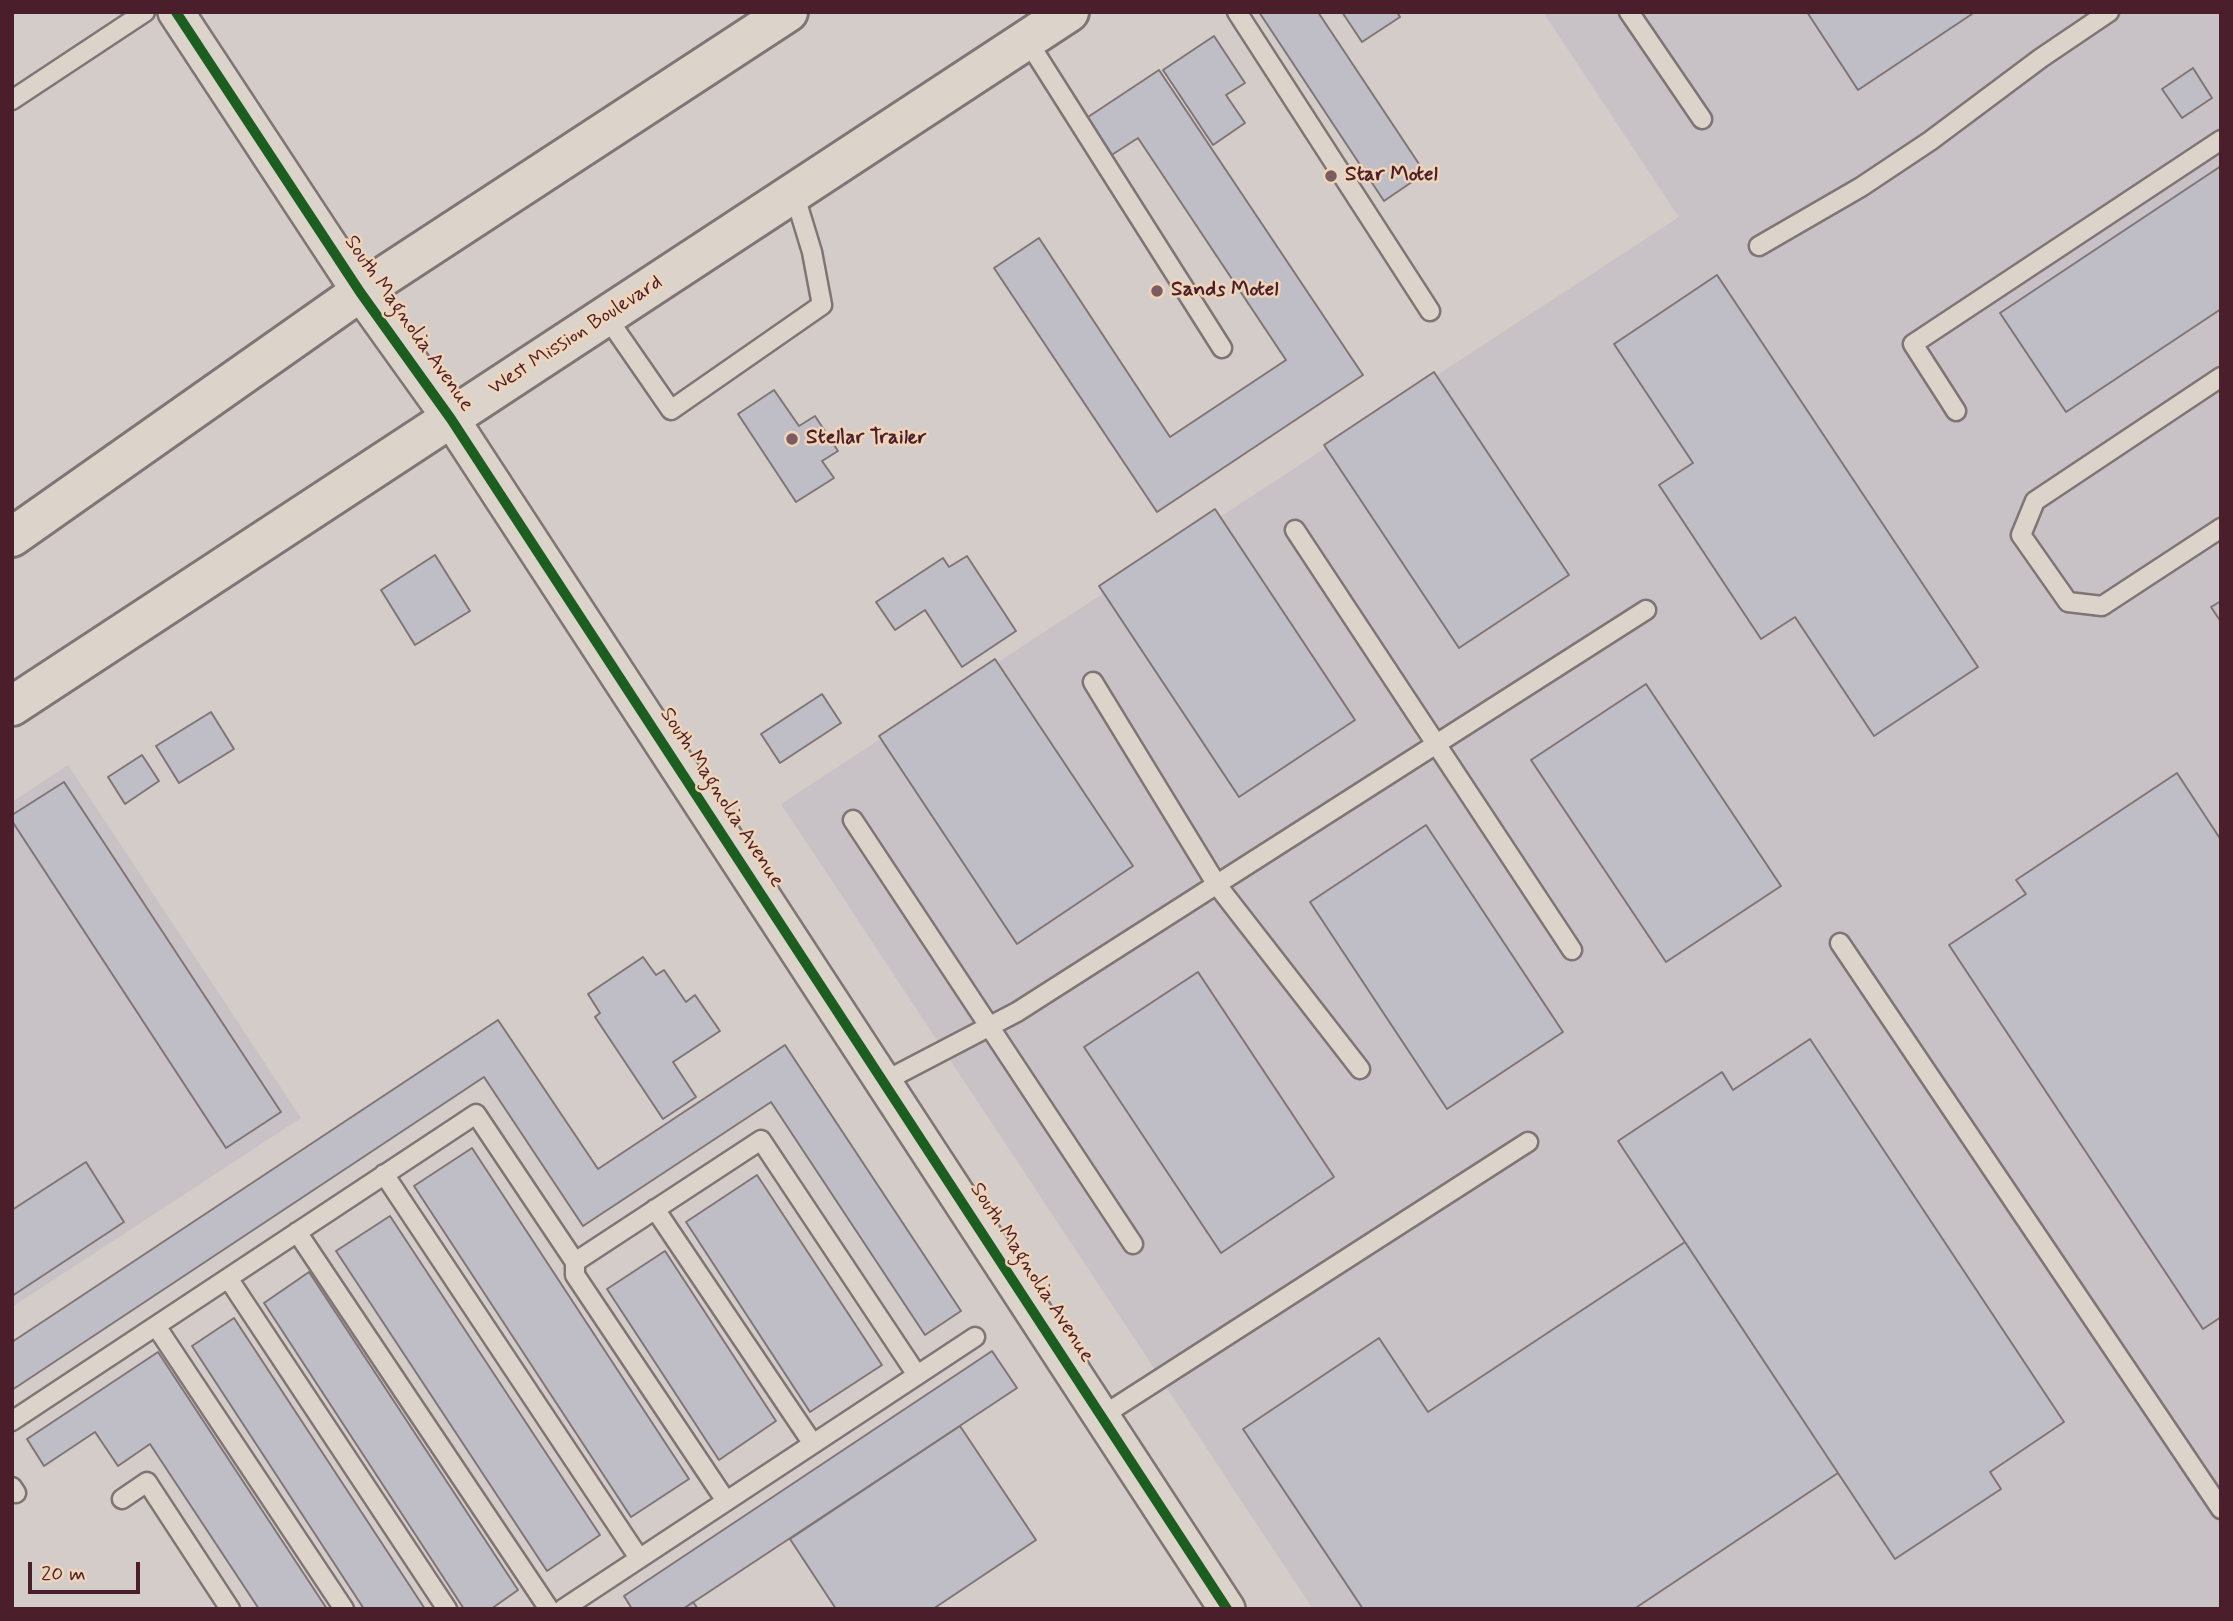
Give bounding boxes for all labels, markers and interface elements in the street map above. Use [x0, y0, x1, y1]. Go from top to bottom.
place label: Star Motel [1345, 163, 1438, 189]
marker: Star Motel [1323, 168, 1339, 184]
street label: South Magnolia Avenue [338, 231, 478, 417]
street label: West Mission Boulevard [484, 270, 668, 402]
place label: Sands Motel [1171, 278, 1279, 304]
marker: Sands Motel [1149, 283, 1165, 299]
place label: Stellar Trailer [806, 426, 927, 452]
marker: Stellar Trailer [784, 431, 800, 447]
street label: South Magnolia Avenue [653, 703, 789, 893]
street label: South Magnolia Avenue [963, 1178, 1099, 1368]
scale bar [32, 1548, 144, 1592]
text: 20 m [41, 1560, 86, 1588]

